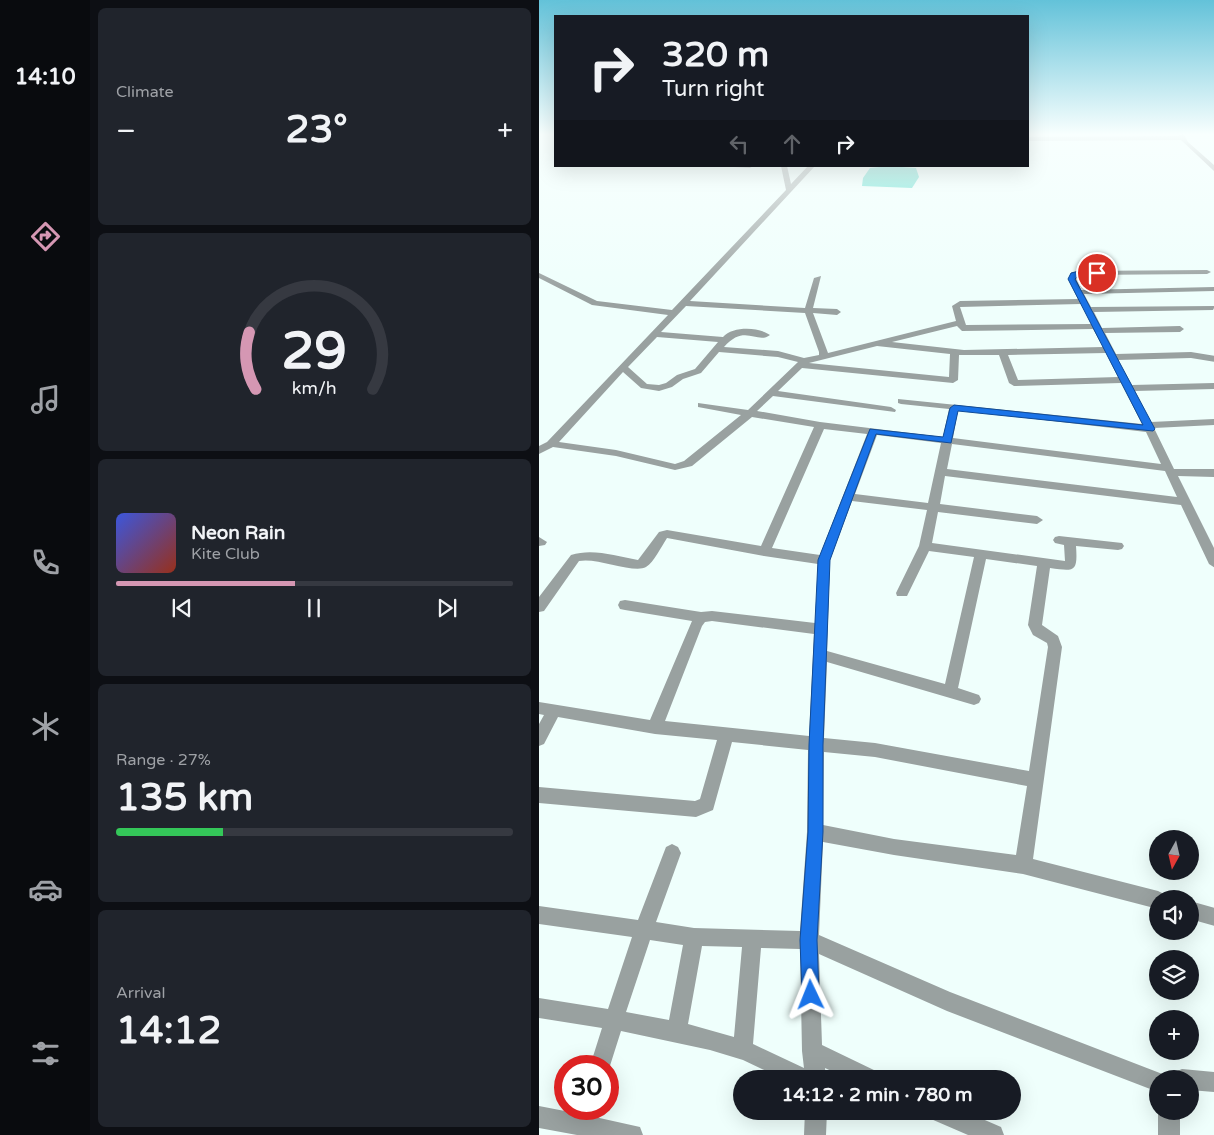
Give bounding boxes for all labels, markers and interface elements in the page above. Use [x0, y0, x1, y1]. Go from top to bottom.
text: 320 m [662, 34, 769, 76]
icon: right [579, 35, 644, 100]
text: 14:10 [15, 64, 75, 90]
text: Turn right [662, 76, 764, 102]
text: Climate [116, 82, 174, 102]
text: 23° [286, 107, 348, 153]
text: − [116, 114, 136, 148]
text: + [497, 114, 513, 148]
icon: left [725, 130, 753, 158]
icon: ahead [778, 130, 806, 158]
icon: right [831, 130, 859, 158]
icon: directions [28, 219, 63, 254]
pin [1076, 252, 1118, 294]
icon: arrive [1083, 259, 1111, 287]
text: 29 [282, 320, 347, 383]
text: km/h [292, 378, 337, 399]
icon: music [28, 382, 63, 417]
text: Neon Rain [191, 522, 285, 544]
text: Kite Club [191, 544, 260, 564]
icon: phone [28, 545, 63, 580]
icon: previous [168, 594, 196, 622]
icon: pause [300, 594, 328, 622]
icon: next [433, 594, 461, 622]
icon: climate [28, 709, 63, 744]
text: Range · 27% [116, 750, 211, 770]
text: 135 km [116, 775, 253, 821]
north arrow [1149, 830, 1199, 880]
map controls [1149, 830, 1199, 1120]
icon: car [28, 872, 63, 907]
button: sound [1149, 890, 1199, 940]
button: layers [1149, 950, 1199, 1000]
position arrow [784, 968, 836, 1020]
text: Arrival [116, 983, 165, 1003]
text: 14:12 [116, 1008, 221, 1054]
button: + [1149, 1010, 1199, 1060]
icon: filters [28, 1036, 63, 1071]
speed limit sign: 30 [554, 1055, 619, 1120]
button: − [1149, 1070, 1199, 1120]
text: 14:12 · 2 min · 780 m [781, 1084, 973, 1106]

